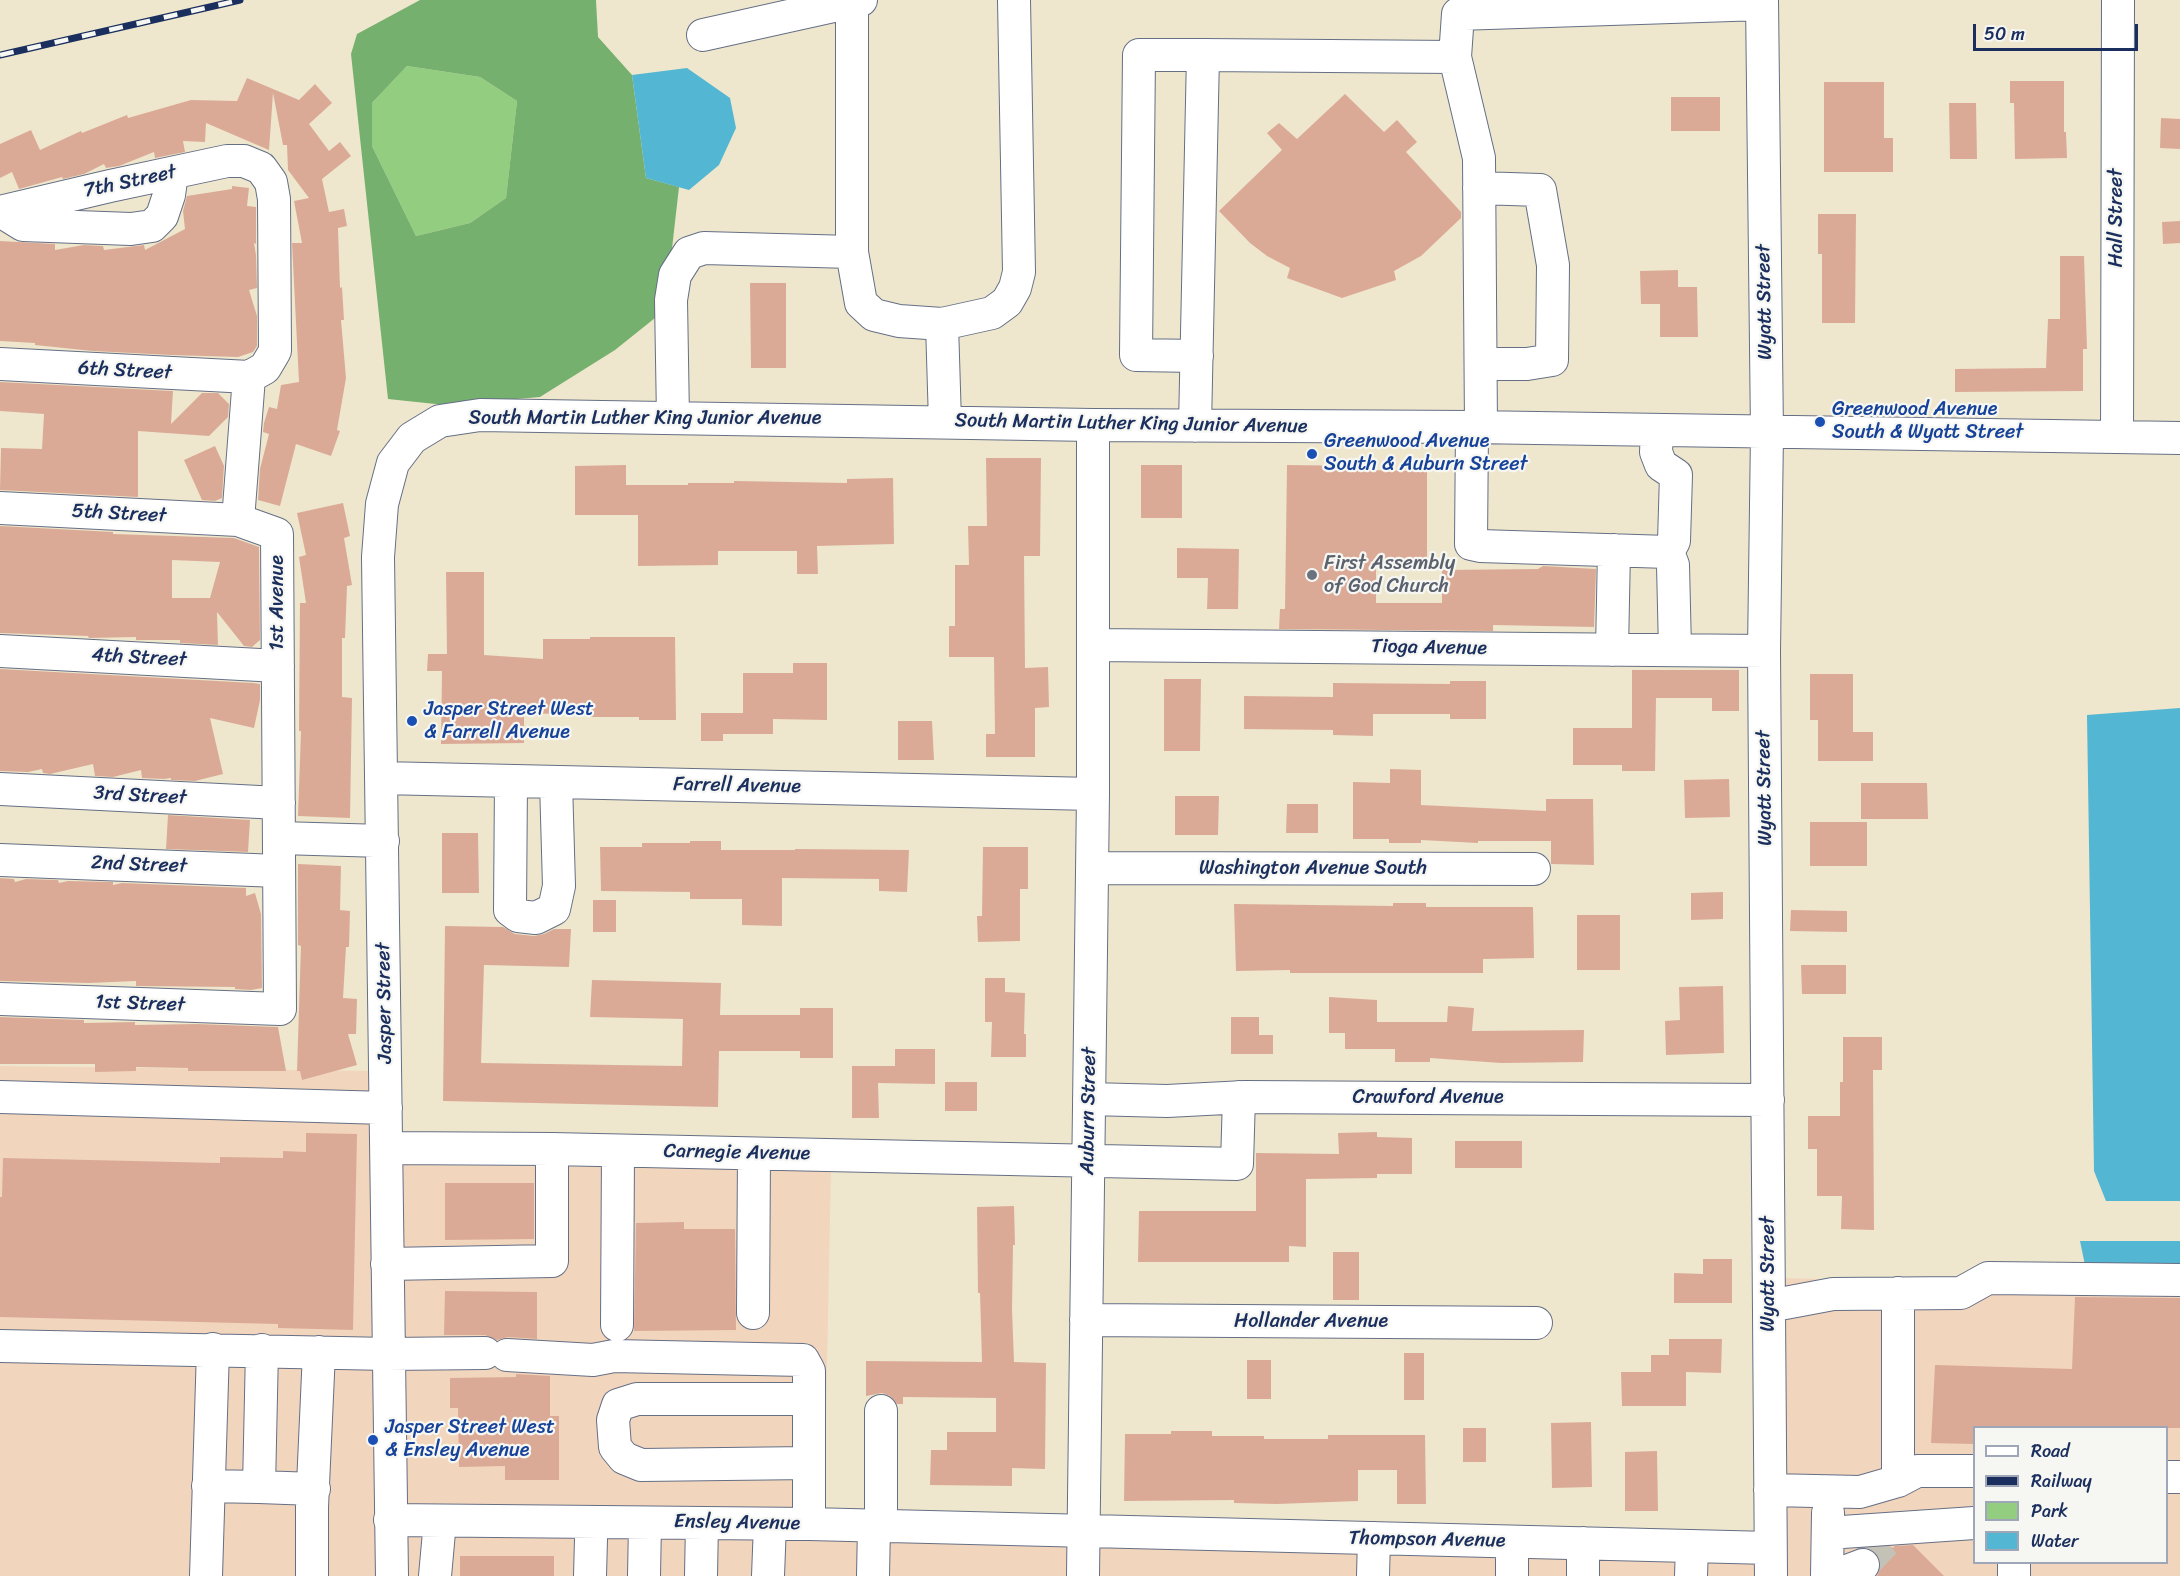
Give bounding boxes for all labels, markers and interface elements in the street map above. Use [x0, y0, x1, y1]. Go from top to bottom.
scale bar [1976, 12, 2141, 50]
text: 50 m [1984, 18, 2025, 50]
street label: 7th Street [82, 160, 178, 204]
street label: Hall Street [2105, 169, 2129, 267]
street label: Wyatt Street [1752, 244, 1778, 360]
street label: 6th Street [77, 357, 173, 385]
place label: Greenwood Avenue South & Wyatt Street [1832, 398, 2023, 445]
street label: South Martin Luther King Junior Avenue [469, 407, 821, 431]
street label: South Martin Luther King Junior Avenue [954, 409, 1308, 439]
marker: Greenwood Avenue South & Wyatt Street [1813, 415, 1827, 429]
place label: Greenwood Avenue South & Auburn Street [1324, 430, 1528, 477]
marker: Greenwood Avenue South & Auburn Street [1305, 447, 1319, 461]
street label: 5th Street [71, 500, 167, 528]
place label: First Assembly of God Church [1324, 552, 1455, 599]
street label: 1st Avenue [266, 555, 290, 651]
marker: First Assembly of God Church [1305, 568, 1319, 582]
street label: Tioga Avenue [1371, 635, 1487, 661]
street label: 4th Street [91, 644, 187, 672]
place label: Jasper Street West & Farrell Avenue [424, 698, 594, 745]
marker: Jasper Street West & Farrell Avenue [405, 714, 419, 728]
street label: Wyatt Street [1752, 730, 1778, 846]
street label: Farrell Avenue [673, 773, 801, 799]
street label: 3rd Street [93, 782, 187, 810]
street label: 2nd Street [91, 851, 187, 879]
street label: Washington Avenue South [1199, 857, 1427, 881]
street label: Jasper Street [372, 942, 398, 1064]
street label: 1st Street [95, 990, 185, 1018]
street label: Auburn Street [1076, 1047, 1102, 1175]
street label: Crawford Avenue [1352, 1086, 1504, 1110]
street label: Carnegie Avenue [663, 1140, 811, 1166]
street label: Wyatt Street [1757, 1216, 1781, 1332]
street label: Hollander Avenue [1234, 1310, 1388, 1334]
place label: Jasper Street West & Ensley Avenue [385, 1416, 555, 1463]
legend [1973, 1426, 2168, 1564]
marker: Jasper Street West & Ensley Avenue [366, 1433, 380, 1447]
text: Road [2031, 1435, 2070, 1467]
text: Railway [2031, 1465, 2092, 1497]
text: Park [2031, 1495, 2068, 1527]
street label: Ensley Avenue [674, 1510, 800, 1536]
text: Water [2031, 1525, 2078, 1557]
street label: Thompson Avenue [1348, 1527, 1506, 1553]

